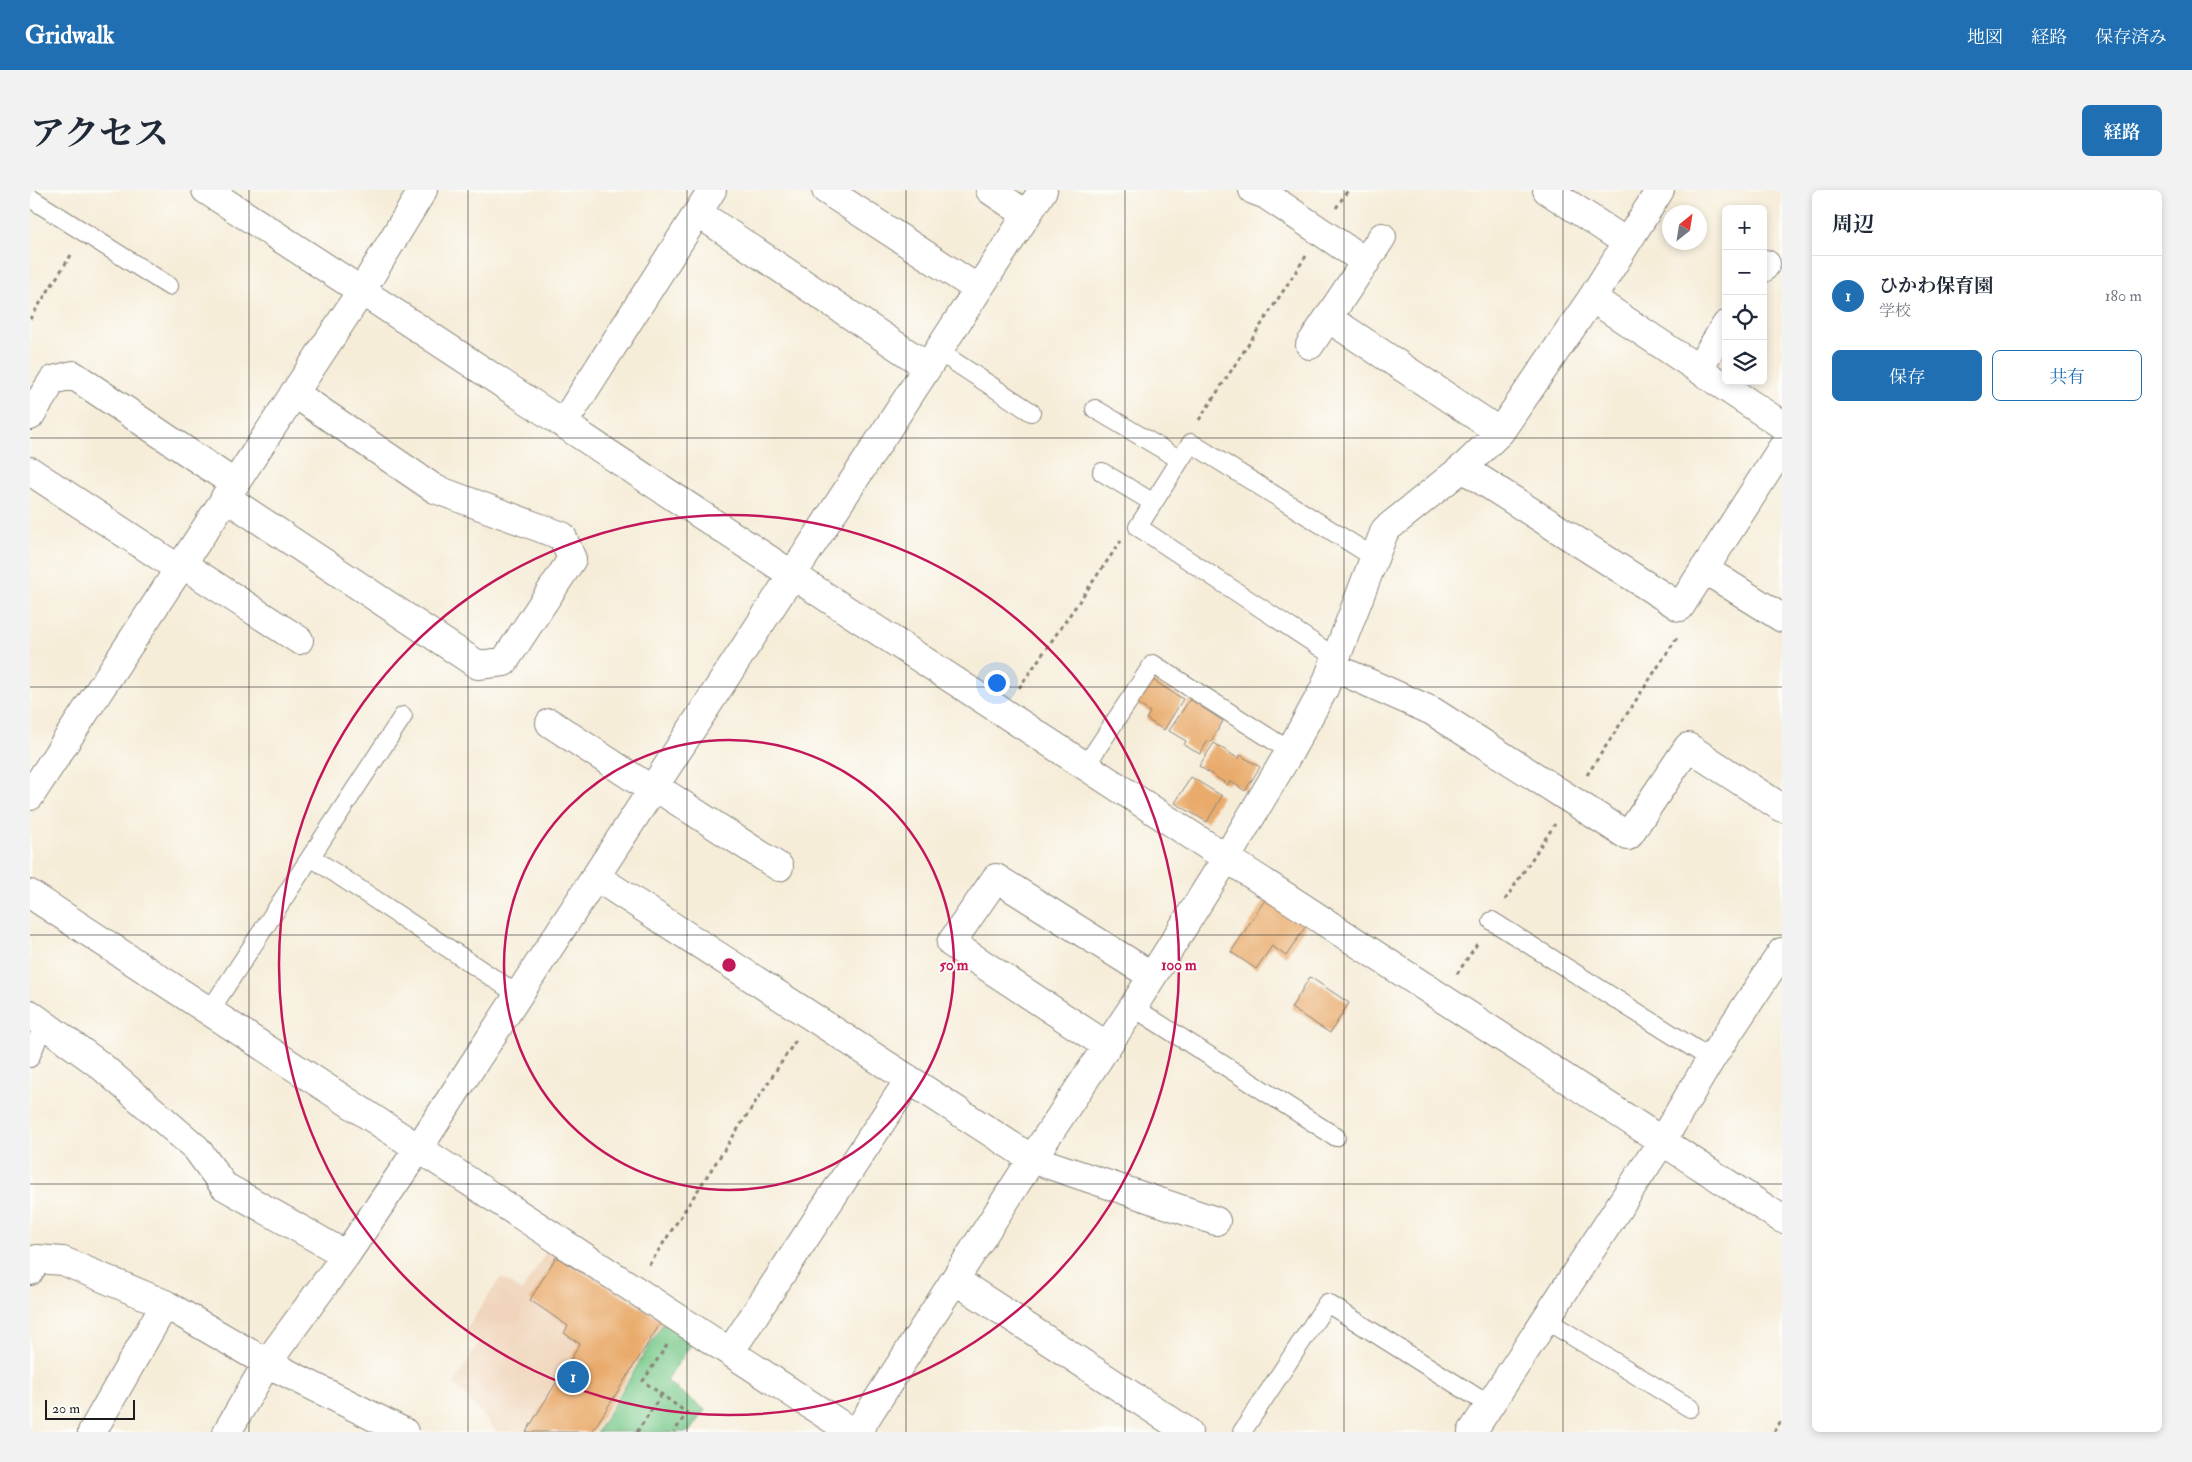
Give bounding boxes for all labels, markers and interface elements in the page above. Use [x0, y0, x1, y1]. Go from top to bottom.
text: Gridwalk [25, 20, 114, 51]
text: 地図 [1967, 26, 2003, 49]
text: 経路 [2031, 26, 2067, 49]
text: 保存済み [2095, 26, 2167, 49]
button: 経路 [2082, 105, 2162, 156]
text: アクセス [30, 112, 169, 156]
north arrow [1662, 205, 1707, 250]
map controls [1722, 205, 1767, 385]
button: + [1722, 205, 1767, 250]
text: 周辺 [1832, 211, 1874, 238]
button: − [1722, 250, 1767, 295]
text: ひかわ保育園 [1879, 274, 1993, 298]
text: 1 [1845, 286, 1851, 306]
text: 180 m [2105, 286, 2142, 306]
button: locate [1722, 295, 1767, 340]
text: 学校 [1879, 301, 1911, 321]
button: layers [1722, 340, 1767, 385]
button: 保存 [1832, 350, 1982, 401]
button: 共有 [1992, 350, 2142, 401]
your location [984, 670, 1010, 696]
centre of rings [720, 956, 738, 974]
text: 50 m [940, 956, 969, 975]
text: 100 m [1161, 956, 1197, 975]
pin: 1 [557, 1358, 589, 1396]
scale bar [45, 1397, 135, 1420]
text: 20 m [52, 1400, 80, 1417]

